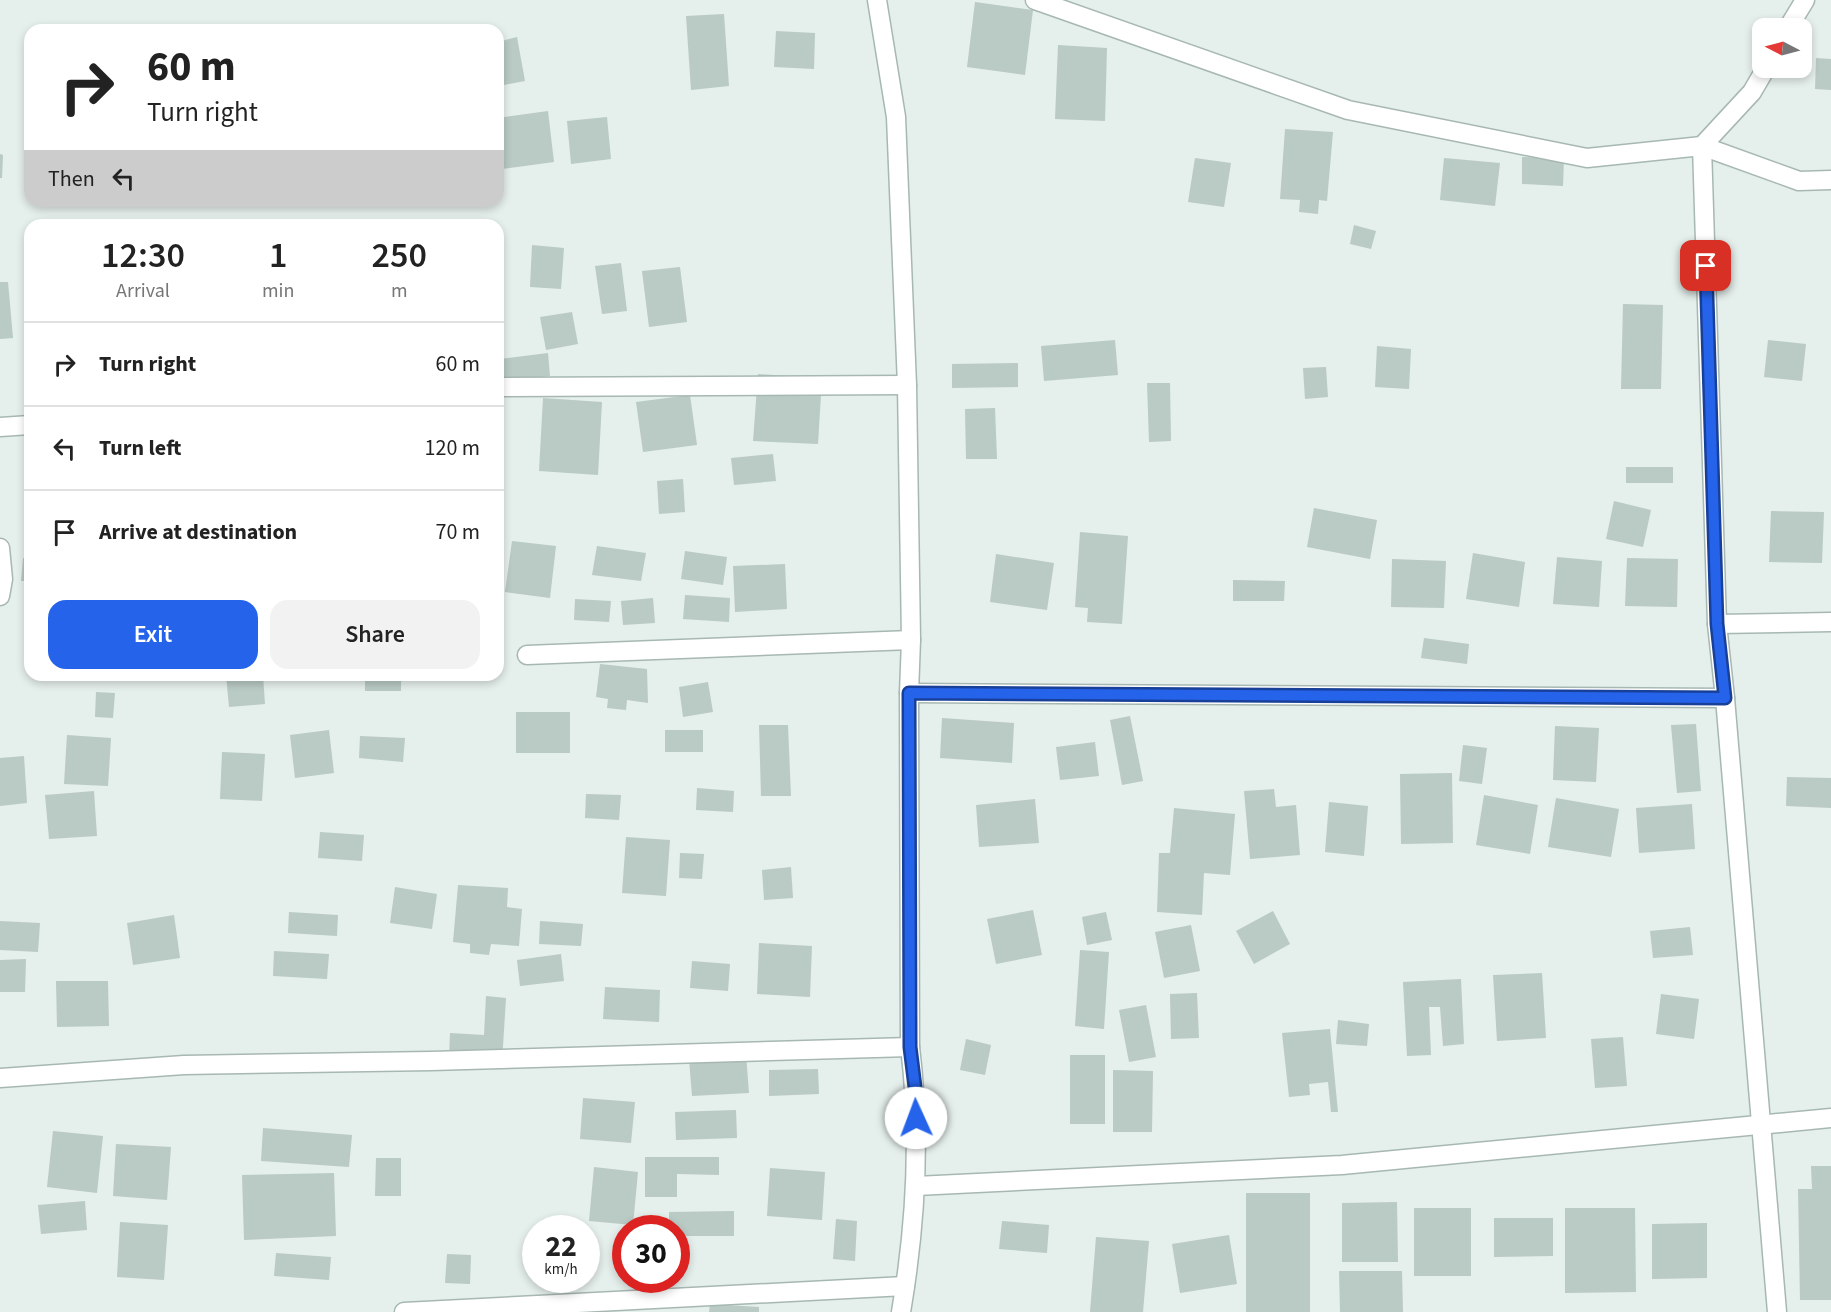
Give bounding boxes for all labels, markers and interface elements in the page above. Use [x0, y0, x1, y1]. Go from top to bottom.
north arrow [1752, 18, 1812, 78]
map controls [1752, 18, 1812, 78]
text: 60 m [147, 37, 236, 97]
icon: right [48, 48, 126, 126]
text: Turn right [147, 93, 258, 132]
icon: left [107, 162, 140, 195]
text: Then [48, 163, 95, 195]
text: 12:30 [101, 230, 185, 281]
text: 1 [269, 230, 287, 281]
text: 250 [371, 230, 427, 281]
pin [1680, 240, 1731, 291]
icon: arrive [1689, 249, 1722, 282]
text: Arrival [116, 277, 170, 305]
text: min [262, 277, 294, 305]
text: m [391, 277, 407, 305]
icon: right [48, 348, 81, 381]
text: Turn right [99, 348, 196, 380]
text: 60 m [435, 348, 480, 380]
icon: left [48, 432, 81, 465]
text: Turn left [99, 432, 181, 464]
text: 120 m [425, 432, 480, 464]
icon: arrive [48, 516, 81, 549]
text: Arrive at destination [99, 516, 297, 548]
text: 70 m [435, 516, 480, 548]
button: Exit [48, 600, 258, 669]
button: Share [270, 600, 480, 669]
position arrow [884, 1086, 948, 1150]
speed limit sign: 30 [612, 1215, 690, 1293]
text: 22 [545, 1225, 577, 1268]
text: km/h [544, 1259, 578, 1280]

